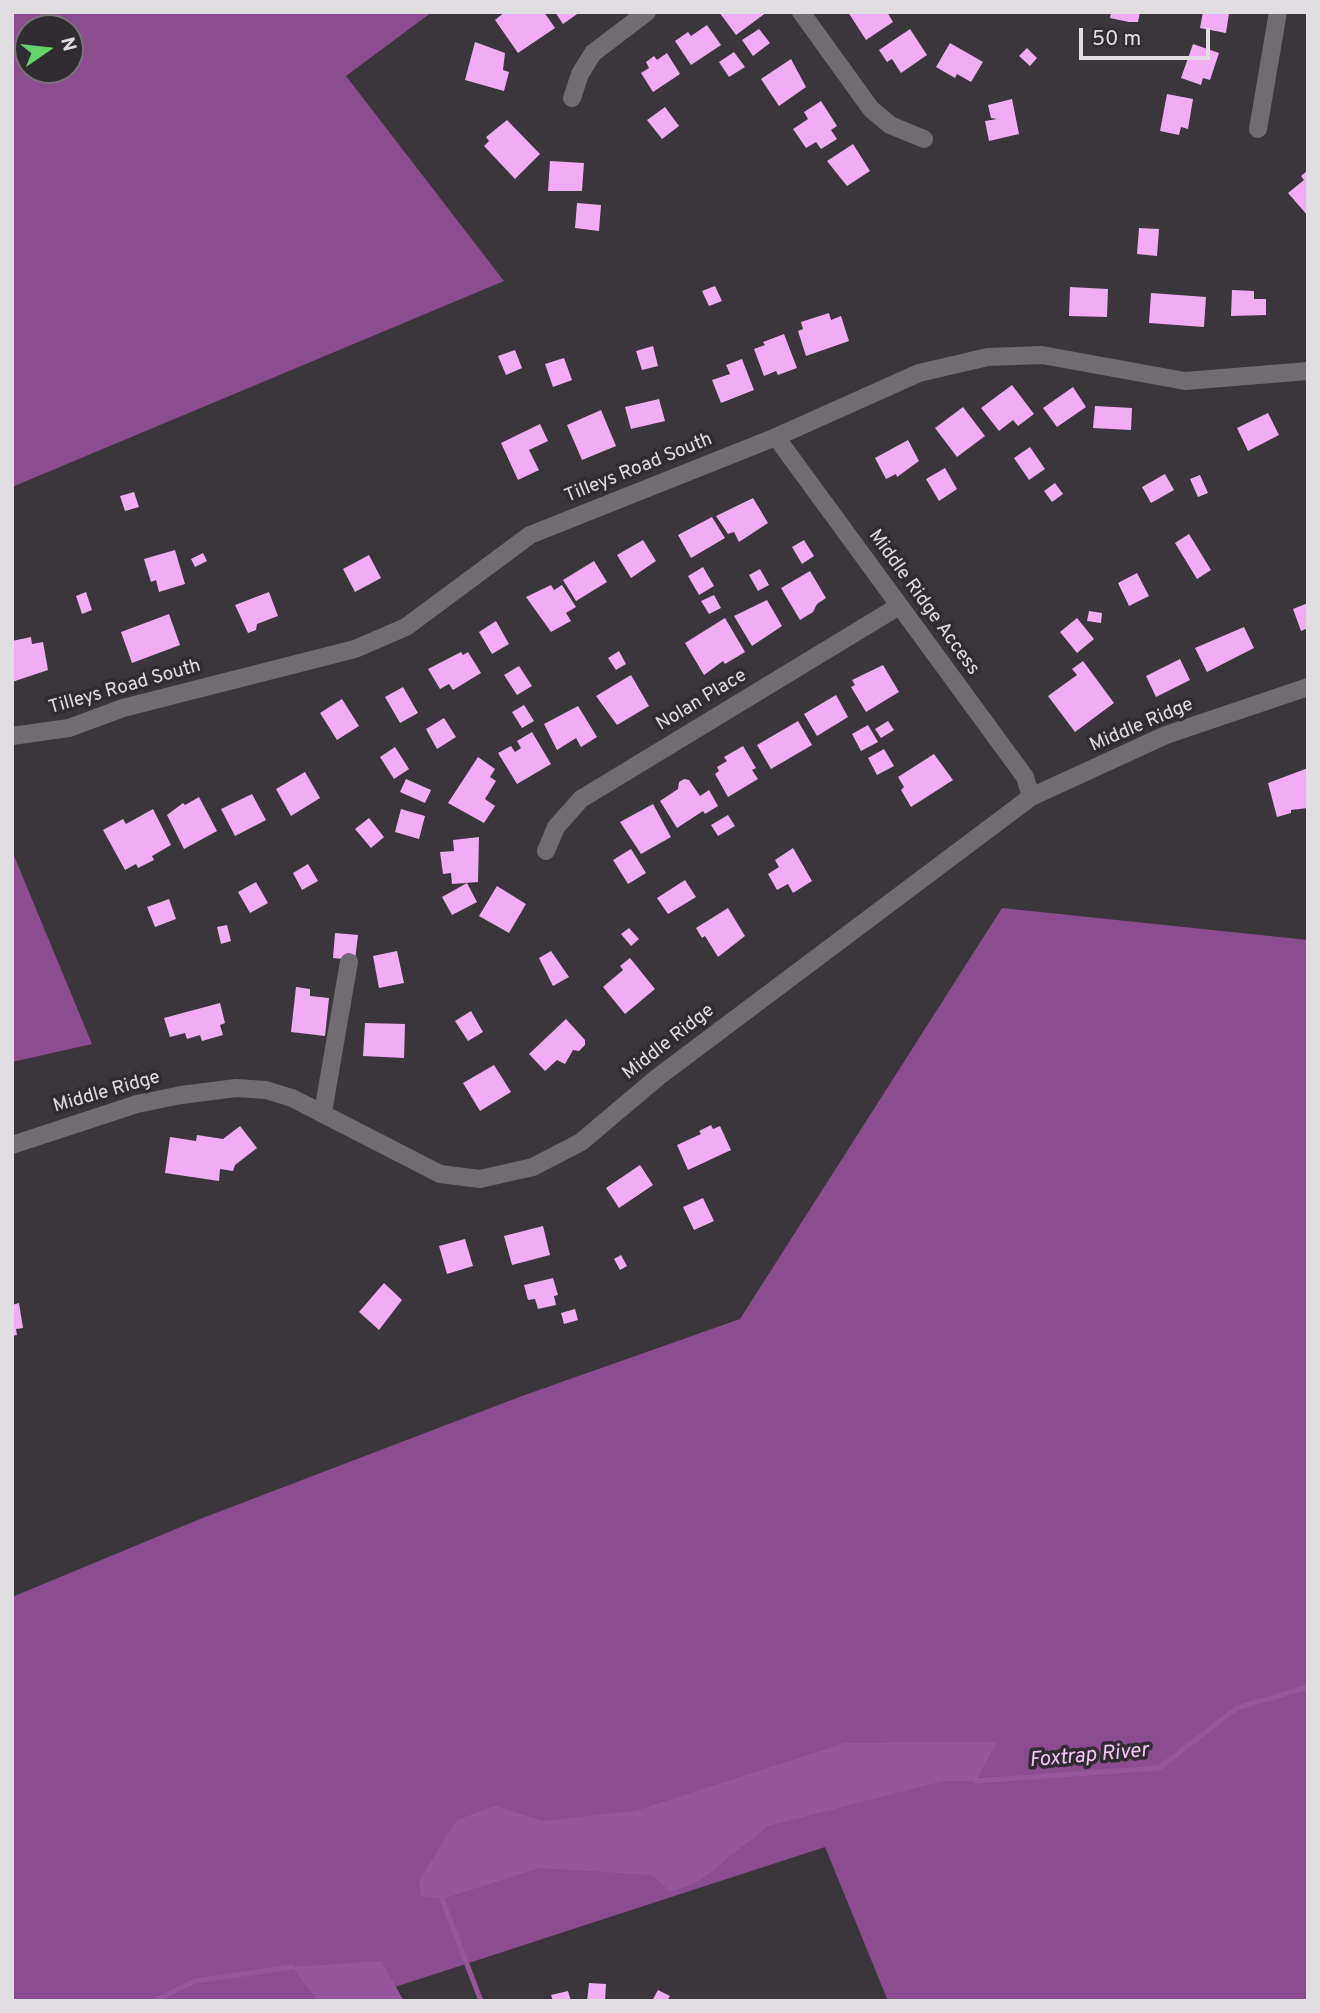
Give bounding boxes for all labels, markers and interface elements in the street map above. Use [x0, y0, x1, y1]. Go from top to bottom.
north arrow [14, 14, 84, 84]
scale bar [1082, 14, 1213, 58]
text: 50 m [1092, 26, 1141, 53]
text: N [54, 35, 81, 54]
street label: Tilleys Road South [562, 429, 716, 509]
street label: Middle Ridge Access [863, 526, 983, 680]
street label: Tilleys Road South [46, 655, 204, 721]
street label: Nolan Place [653, 665, 751, 737]
street label: Middle Ridge [1087, 694, 1197, 758]
street label: Middle Ridge [619, 1000, 719, 1086]
street label: Middle Ridge [51, 1067, 163, 1119]
water label: Foxtrap River [1028, 1739, 1150, 1775]

